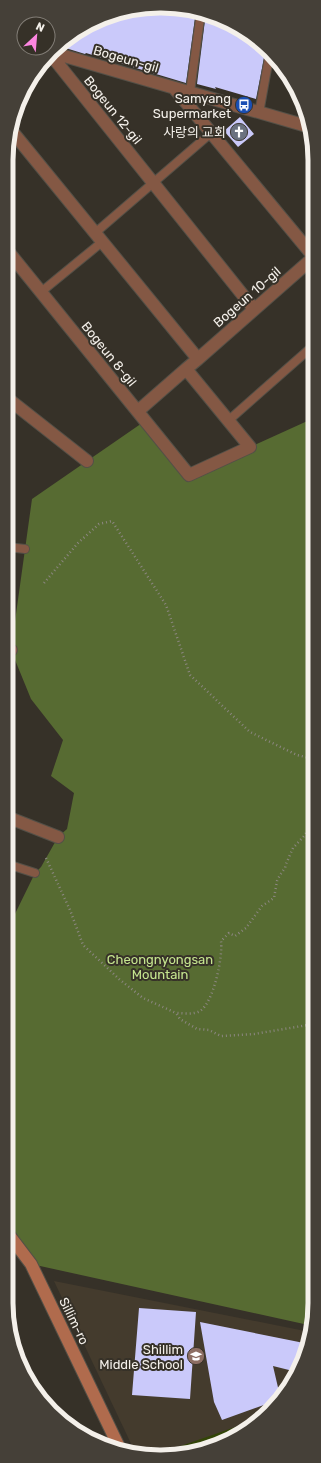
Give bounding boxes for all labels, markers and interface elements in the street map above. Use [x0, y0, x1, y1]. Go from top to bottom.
north arrow [16, 16, 56, 56]
text: N [34, 20, 47, 35]
street label: Bogeun-gil [91, 43, 160, 76]
street label: Bogeun 12-gil [80, 73, 145, 148]
place label: Samyang Supermarket [153, 91, 231, 121]
bus stop icon: Samyang Supermarket [234, 95, 254, 115]
church icon: 사랑의 교회 [229, 122, 249, 142]
place label: 사랑의 교회 [163, 125, 226, 140]
street label: Bogeun 10-gil [210, 264, 284, 331]
street label: Bogeun 8-gil [78, 319, 140, 390]
park label: Cheongnyongsan Mountain [107, 952, 213, 982]
street label: Sillim-ro [56, 1295, 92, 1347]
place label: Shillim Middle School [99, 1342, 183, 1372]
school or university icon: Shillim Middle School [186, 1346, 206, 1366]

